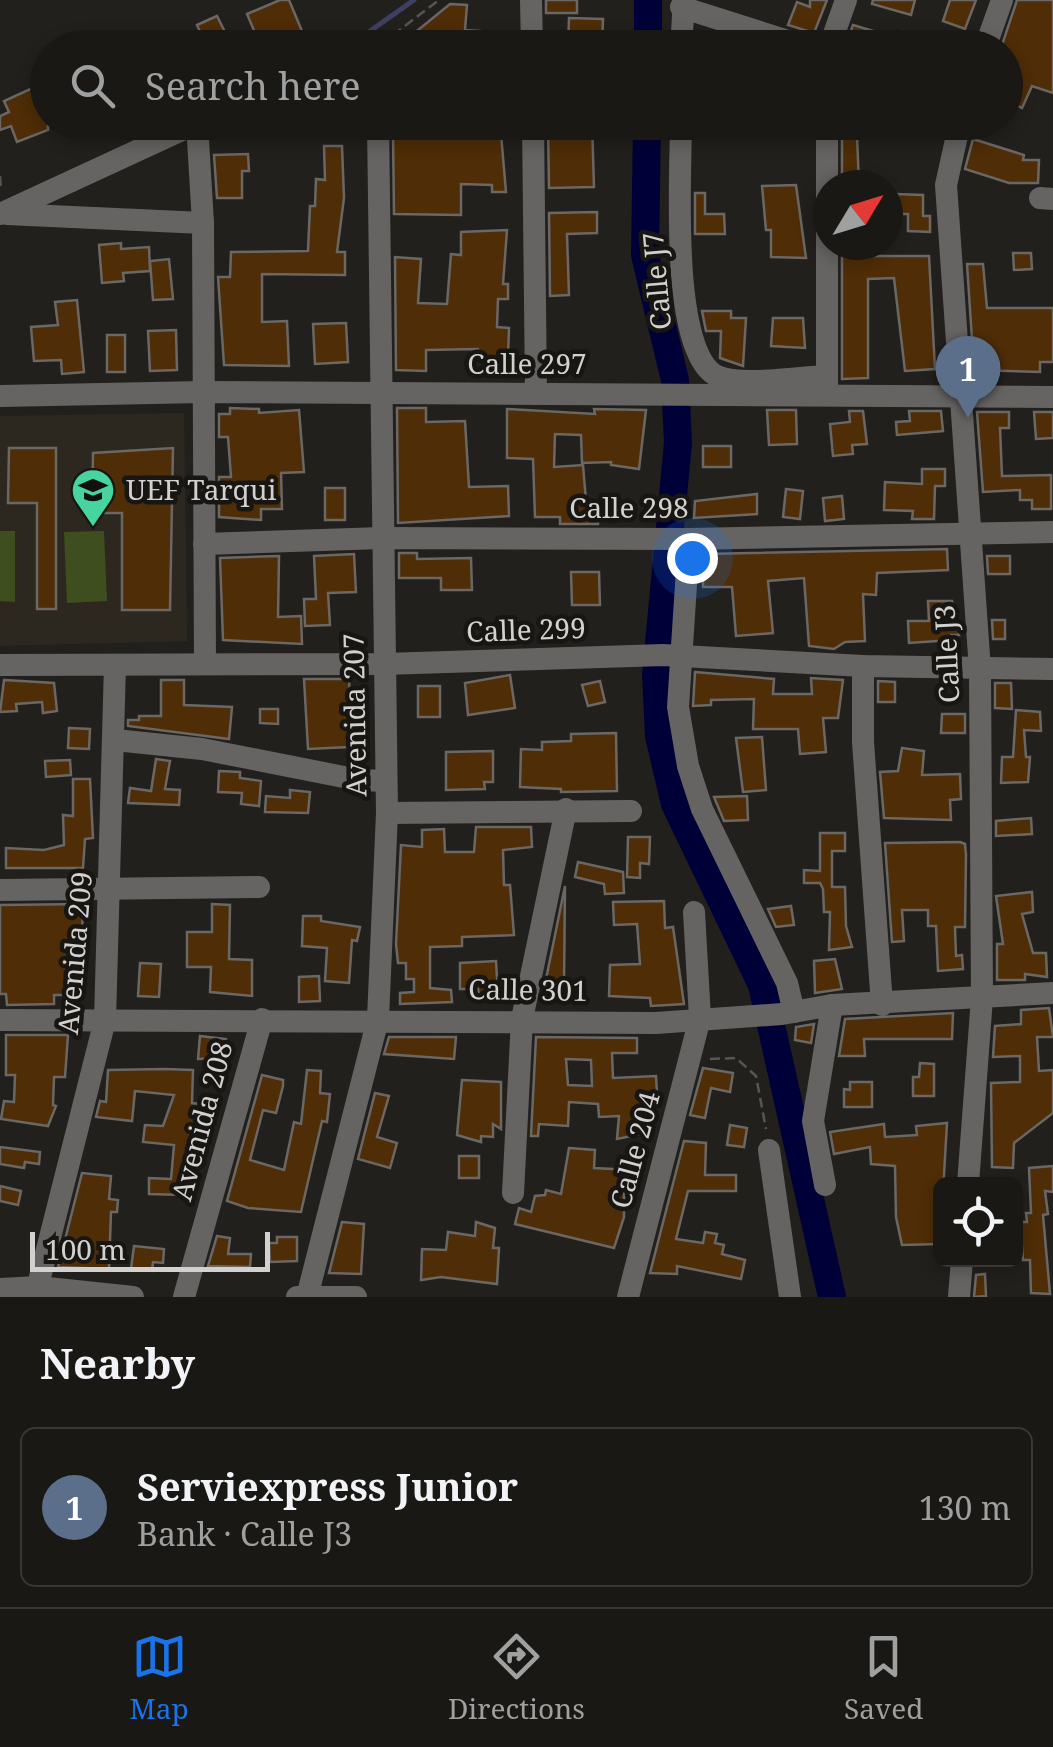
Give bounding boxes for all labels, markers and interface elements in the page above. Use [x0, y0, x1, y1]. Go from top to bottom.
search box [30, 30, 1023, 140]
icon: search [65, 58, 120, 113]
text: Search here [145, 59, 361, 111]
north arrow [813, 170, 903, 260]
street label: Calle J7 [633, 231, 679, 332]
pin: 1 [936, 336, 1000, 418]
street label: Calle 297 [467, 344, 587, 382]
school or university icon: UEF Tarqui [70, 467, 116, 528]
place label: UEF Tarqui [126, 470, 277, 508]
street label: Calle 298 [569, 488, 689, 526]
your location [667, 533, 718, 584]
street label: Calle J3 [924, 604, 968, 704]
street label: Calle 299 [466, 608, 586, 650]
street label: Avenida 207 [334, 633, 374, 797]
street label: Avenida 209 [48, 870, 100, 1036]
street label: Calle 301 [468, 969, 588, 1009]
street label: Avenida 208 [162, 1037, 241, 1205]
street label: Calle 204 [600, 1087, 668, 1212]
map controls [933, 1177, 1023, 1267]
button: locate [933, 1177, 1023, 1267]
scale bar [30, 1227, 270, 1272]
text: 100 m [45, 1230, 126, 1268]
text: Nearby [40, 1334, 195, 1391]
text: Serviexpress Junior [137, 1460, 518, 1512]
text: 1 [65, 1486, 84, 1529]
text: 130 m [919, 1486, 1011, 1529]
text: Bank · Calle J3 [137, 1512, 352, 1555]
tab: Map [130, 1629, 189, 1727]
tab: Directions [448, 1629, 585, 1727]
tab: Saved [844, 1629, 923, 1727]

